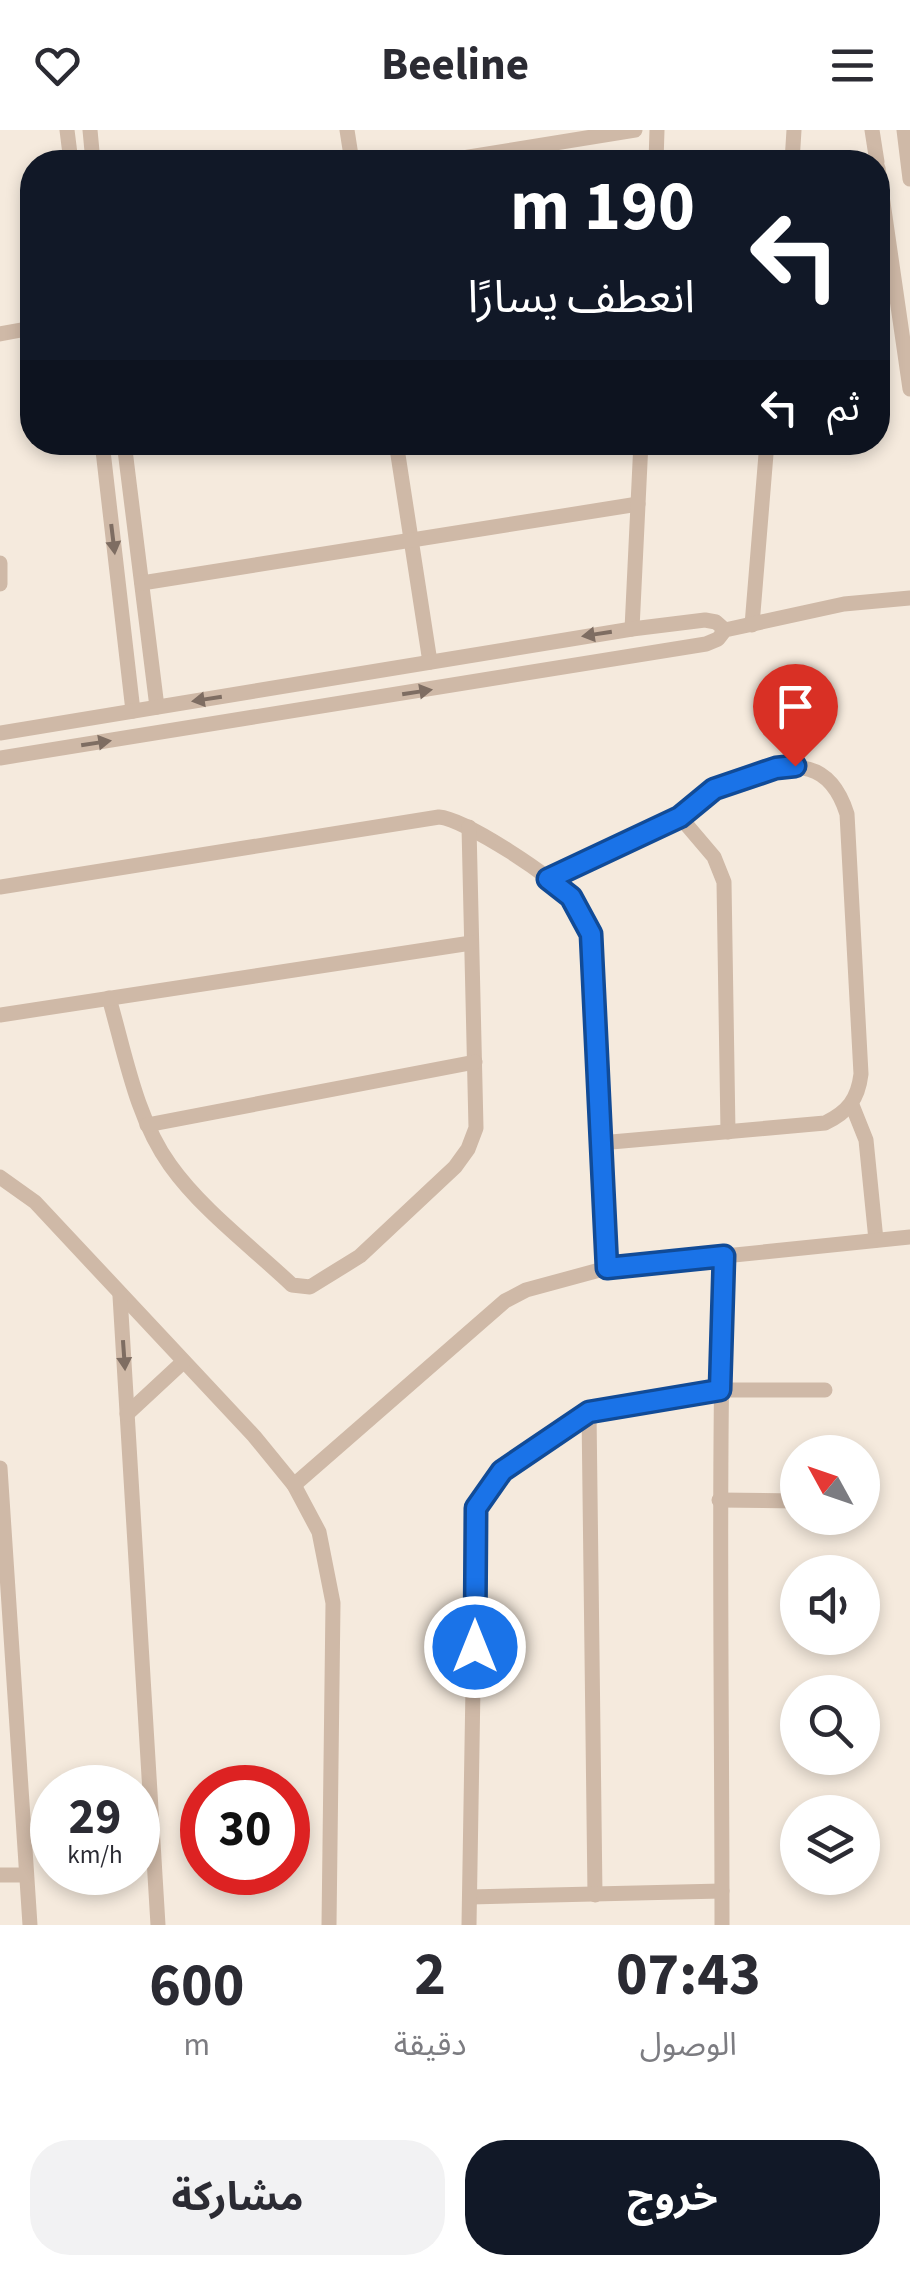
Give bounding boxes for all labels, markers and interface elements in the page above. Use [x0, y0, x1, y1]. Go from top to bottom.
text: Beeline [381, 33, 529, 97]
icon: heart [30, 38, 85, 93]
icon: menu [825, 38, 880, 93]
text: 190 m [510, 157, 695, 257]
icon: left [730, 190, 860, 320]
text: انعطف يسارًا [467, 266, 695, 330]
icon: left [752, 380, 807, 435]
text: ثم [827, 381, 860, 435]
one-way arrow [105, 524, 121, 556]
one-way arrow [581, 627, 612, 643]
pin [753, 664, 838, 767]
icon: arrive [768, 679, 823, 734]
one-way arrow [402, 683, 433, 699]
one-way arrow [191, 692, 223, 707]
one-way arrow [81, 735, 113, 750]
one-way arrow [116, 1339, 132, 1371]
north arrow [780, 1435, 880, 1535]
map controls [780, 1435, 880, 1895]
button: sound [780, 1555, 880, 1655]
position arrow [423, 1595, 527, 1699]
button: search [780, 1675, 880, 1775]
speed limit sign: 30 [180, 1765, 310, 1895]
text: 29 [69, 1782, 121, 1853]
button: layers [780, 1795, 880, 1895]
text: km/h [67, 1837, 123, 1873]
text: 2 [414, 1933, 446, 2018]
text: 07:43 [616, 1933, 761, 2018]
text: 600 [149, 1944, 244, 2029]
text: m [184, 2022, 210, 2068]
text: دقيقة [394, 2022, 467, 2068]
text: الوصول [640, 2022, 737, 2068]
button: مشاركة [30, 2140, 445, 2255]
button: خروج [465, 2140, 880, 2255]

